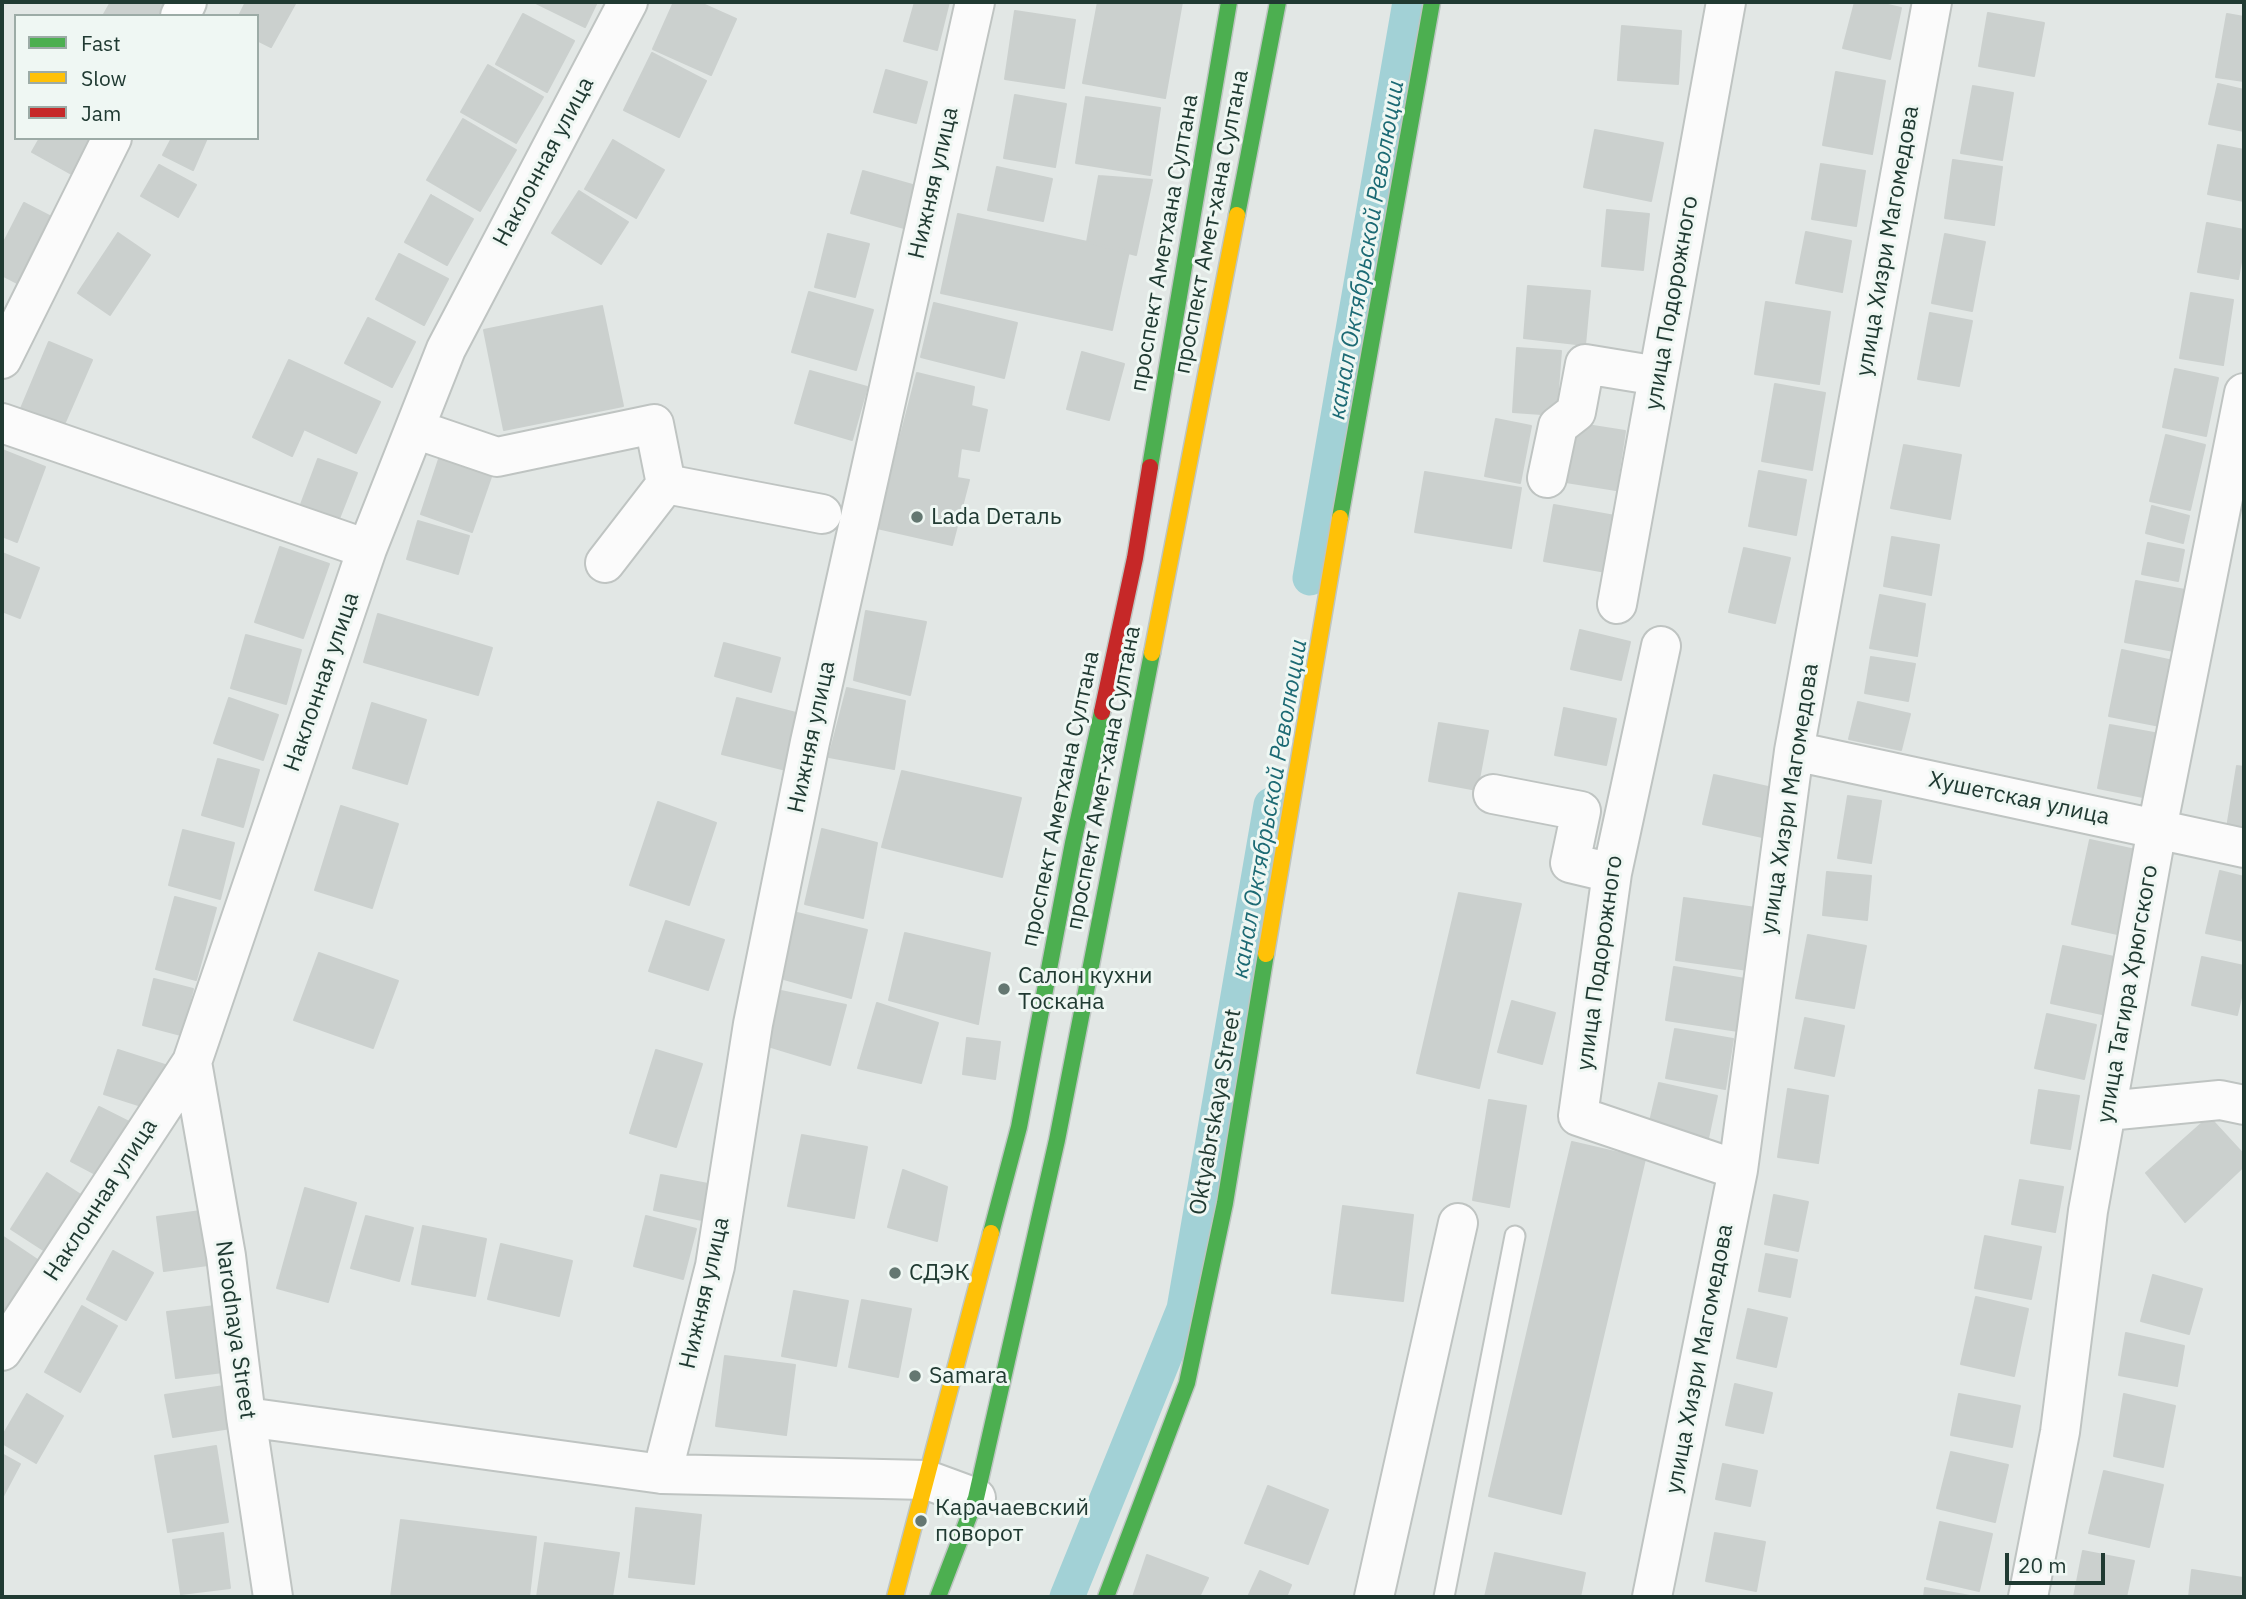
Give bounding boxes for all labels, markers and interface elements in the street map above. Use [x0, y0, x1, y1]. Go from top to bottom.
legend [14, 14, 259, 140]
text: Fast [81, 29, 121, 57]
text: Slow [81, 64, 127, 92]
street label: проспект Амет-хана Султана [1169, 68, 1255, 376]
street label: Наклонная улица [488, 73, 600, 251]
water label: канал Октябрьской Революции [1323, 78, 1411, 422]
street label: проспект Аметхана Султана [1125, 92, 1205, 394]
text: Jam [81, 99, 121, 127]
street label: Нижняя улица [903, 104, 965, 262]
street label: улица Хизри Магомедова [1851, 104, 1925, 378]
street label: улица Подорожного [1640, 194, 1704, 412]
place label: Lada Dеталь [931, 503, 1062, 531]
marker: Lada Dеталь [909, 509, 925, 525]
street label: Наклонная улица [278, 589, 366, 775]
street label: проспект Амет-хана Султана [1061, 624, 1147, 932]
water label: канал Октябрьской Революции [1226, 637, 1314, 981]
street label: проспект Аметхана Султана [1016, 649, 1106, 949]
street label: Нижняя улица [782, 658, 842, 816]
street label: улица Хизри Магомедова [1755, 661, 1825, 937]
street label: Хушетская улица [1926, 766, 2112, 832]
street label: улица Подорожного [1571, 854, 1629, 1072]
street label: улица Тагира Хрюгского [2092, 863, 2164, 1125]
place label: Салон кухни Тоскана [1018, 962, 1152, 1016]
marker: Салон кухни Тоскана [996, 981, 1012, 997]
street label: Oktyabrskaya Street [1184, 1007, 1248, 1217]
street label: Наклонная улица [38, 1114, 164, 1286]
street label: Нижняя улица [674, 1214, 736, 1372]
street label: улица Хизри Магомедова [1660, 1222, 1740, 1496]
street label: Narodnaya Street [209, 1239, 261, 1421]
place label: СДЭК [909, 1259, 970, 1287]
marker: СДЭК [887, 1265, 903, 1281]
place label: Samara [929, 1362, 1008, 1390]
marker: Samara [907, 1368, 923, 1384]
place label: Карачаевский поворот [935, 1494, 1089, 1548]
marker: Карачаевский поворот [913, 1513, 929, 1529]
scale bar [2008, 1540, 2108, 1584]
text: 20 m [2018, 1551, 2067, 1579]

